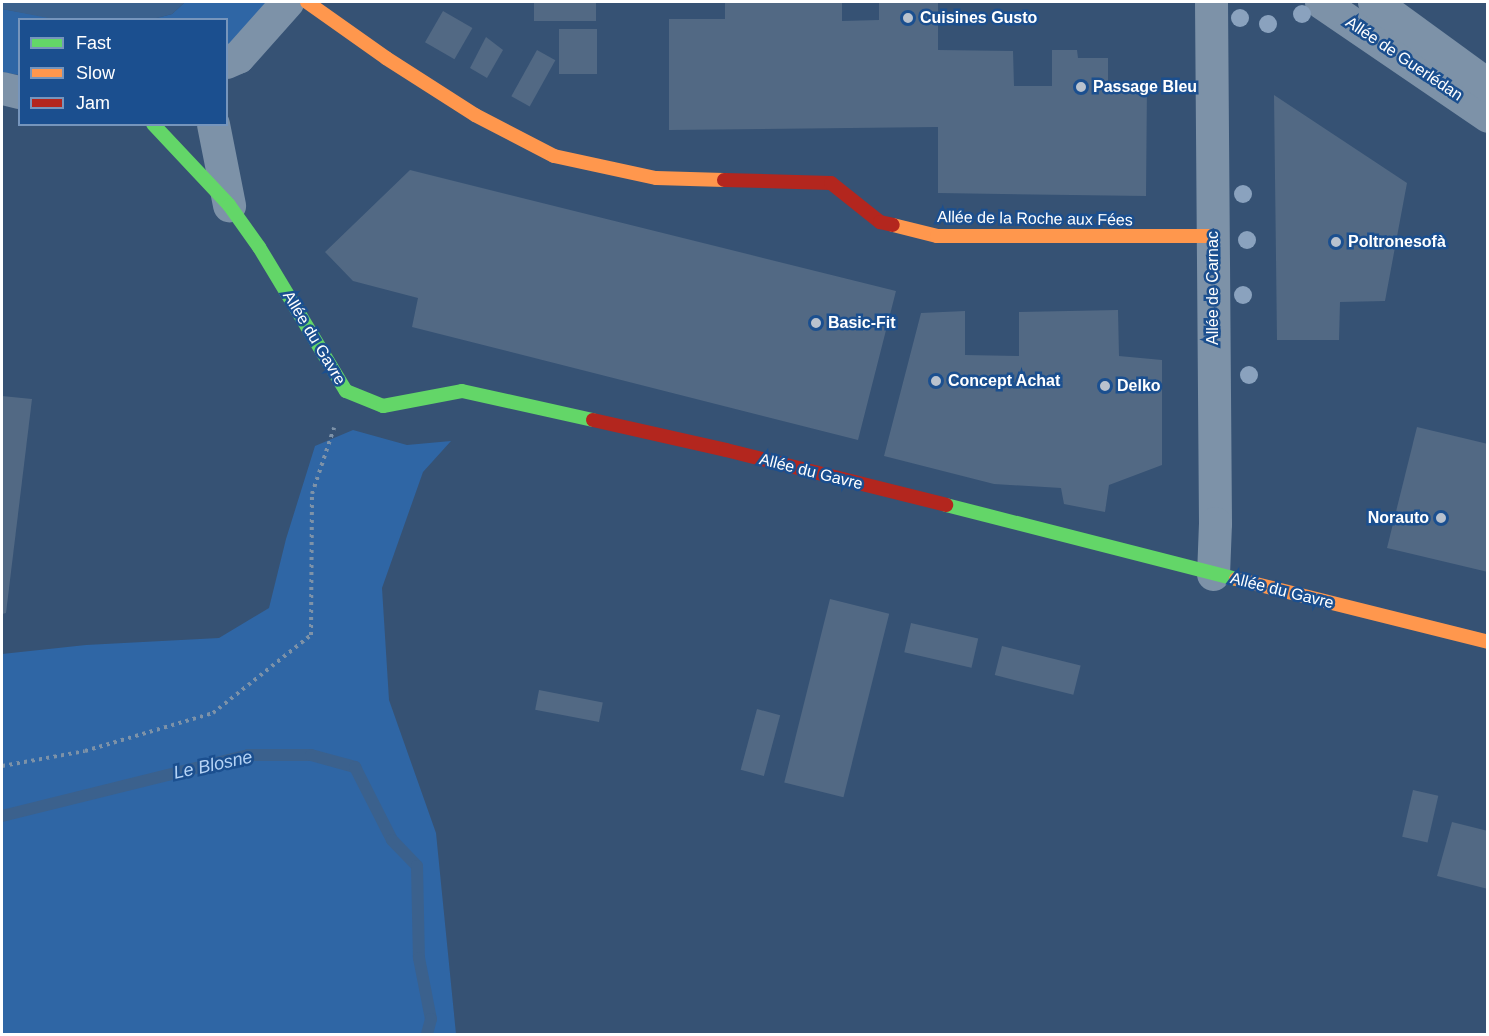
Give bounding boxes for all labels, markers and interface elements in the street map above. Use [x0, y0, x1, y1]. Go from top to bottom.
place label: Cuisines Gusto [920, 8, 1037, 28]
marker: Cuisines Gusto [901, 11, 915, 25]
street label: Allée de Guerlédan [1342, 13, 1466, 105]
legend [18, 18, 228, 126]
text: Fast [76, 33, 111, 53]
text: Slow [76, 63, 115, 83]
place label: Passage Bleu [1093, 77, 1197, 97]
marker: Passage Bleu [1074, 80, 1088, 94]
text: Jam [76, 93, 110, 113]
street label: Allée de la Roche aux Fées [937, 208, 1133, 230]
street label: Allée de Carnac [1203, 231, 1223, 345]
place label: Poltronesofà [1348, 232, 1446, 252]
marker: Poltronesofà [1329, 235, 1343, 249]
street label: Allée du Gavre [279, 288, 349, 388]
place label: Basic-Fit [828, 313, 896, 333]
marker: Basic-Fit [809, 316, 823, 330]
place label: Concept Achat [948, 371, 1061, 391]
marker: Concept Achat [929, 374, 943, 388]
place label: Delko [1117, 376, 1161, 396]
marker: Delko [1098, 379, 1112, 393]
street label: Allée du Gavre [757, 450, 865, 494]
place label: Norauto [1368, 508, 1429, 528]
marker: Norauto [1434, 511, 1448, 525]
street label: Allée du Gavre [1228, 569, 1336, 613]
water label: Le Blosne [172, 746, 254, 784]

